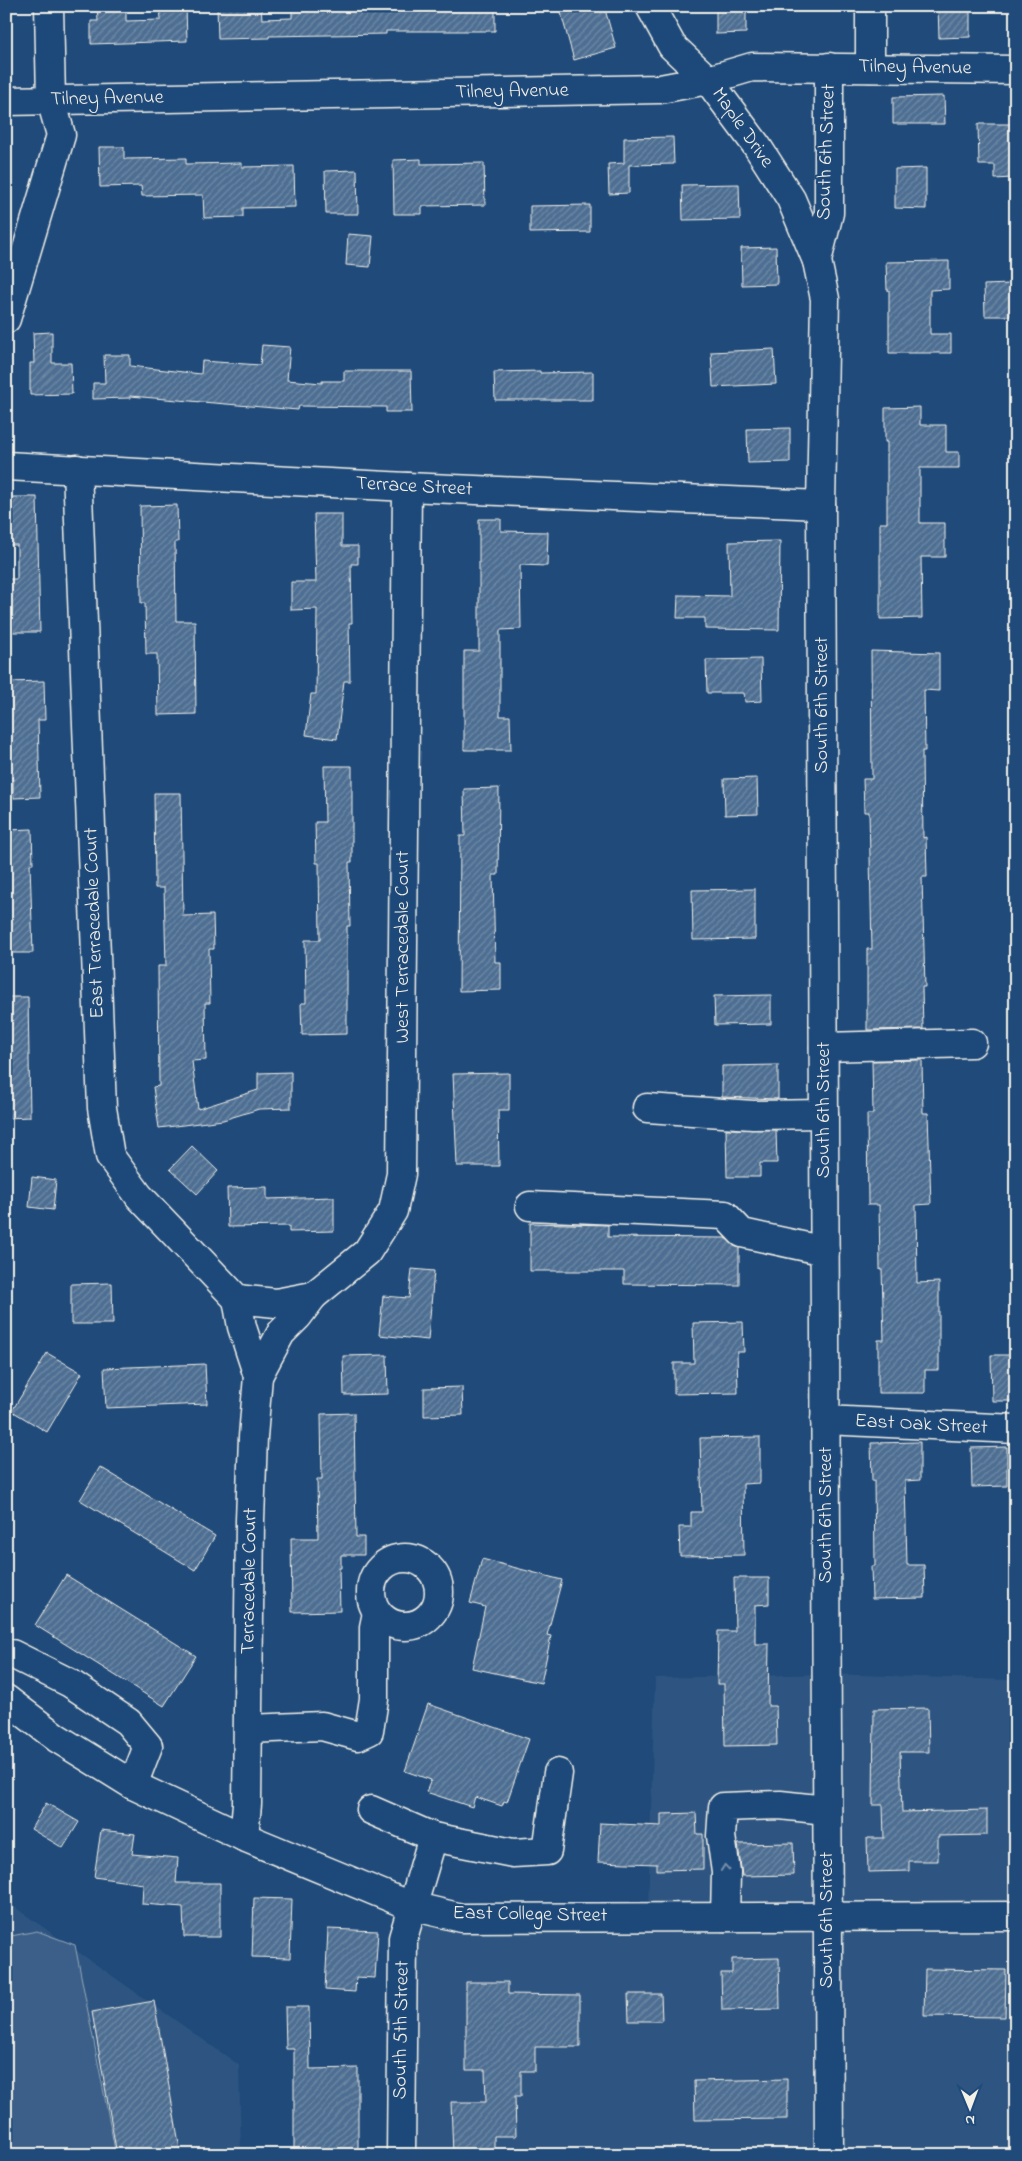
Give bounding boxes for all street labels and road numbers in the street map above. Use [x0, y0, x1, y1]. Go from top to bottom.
street label: Tilney Avenue [858, 53, 972, 83]
street label: Tilney Avenue [455, 77, 569, 107]
street label: Maple Drive [704, 82, 780, 174]
street label: South 6th Street [810, 83, 844, 221]
street label: Tilney Avenue [50, 84, 164, 114]
street label: Terrace Street [355, 469, 473, 505]
street label: South 6th Street [808, 637, 837, 773]
street label: East Terracedale Court [77, 827, 113, 1019]
street label: West Terracedale Court [389, 850, 418, 1043]
street label: South 6th Street [810, 1042, 839, 1178]
street label: East Oak Street [854, 1407, 988, 1443]
street label: South 6th Street [812, 1447, 841, 1583]
street label: Terracedale Court [234, 1507, 266, 1654]
street label: South 6th Street [813, 1852, 842, 1988]
street label: East College Street [452, 1899, 608, 1932]
street label: South 5th Street [386, 1960, 418, 2100]

